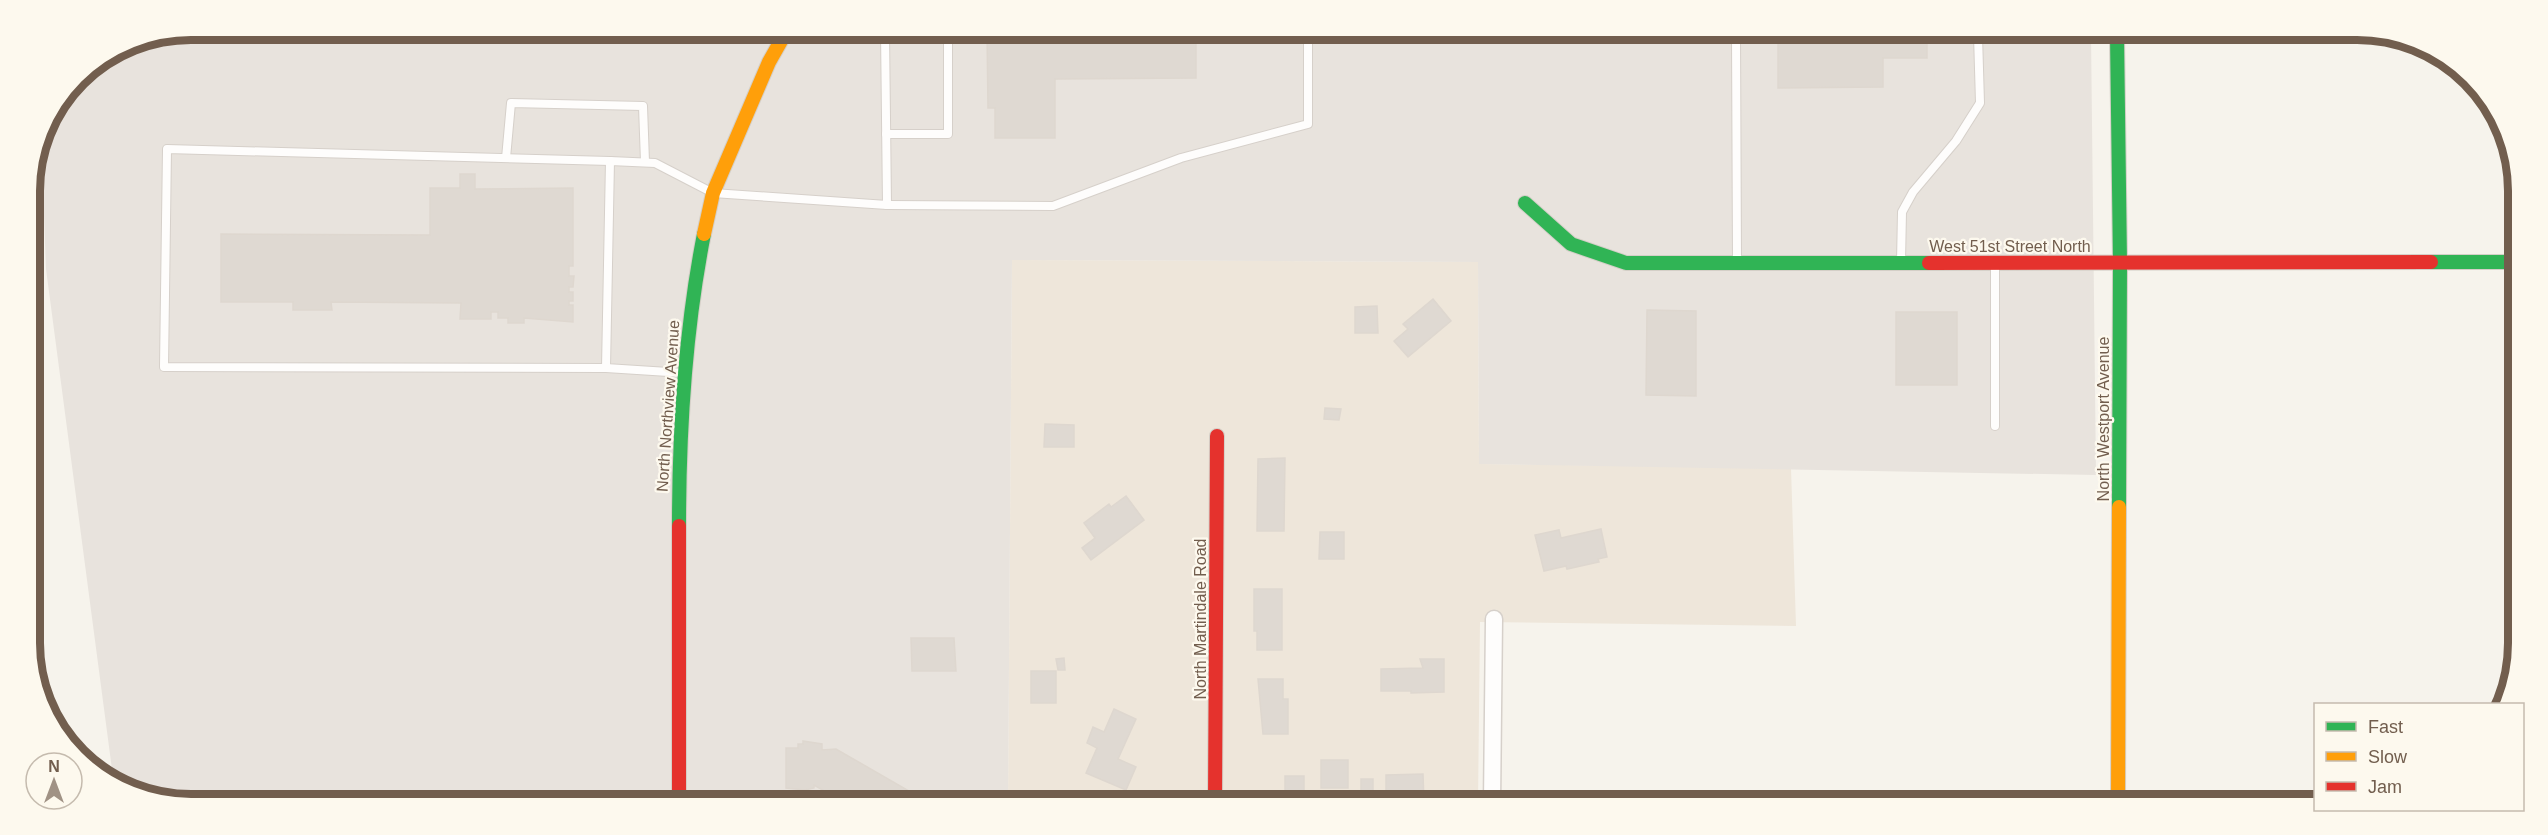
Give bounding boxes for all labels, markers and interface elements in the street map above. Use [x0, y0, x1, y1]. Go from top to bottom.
street label: West 51st Street North [1929, 238, 2091, 255]
street label: North Northview Avenue [654, 319, 682, 493]
street label: North Westport Avenue [2095, 336, 2112, 501]
street label: North Martindale Road [1192, 539, 1209, 699]
legend [2314, 703, 2524, 811]
text: Fast [2368, 717, 2403, 737]
text: Slow [2368, 747, 2408, 767]
north arrow [24, 751, 84, 811]
text: N [48, 758, 60, 775]
text: Jam [2368, 777, 2402, 797]

